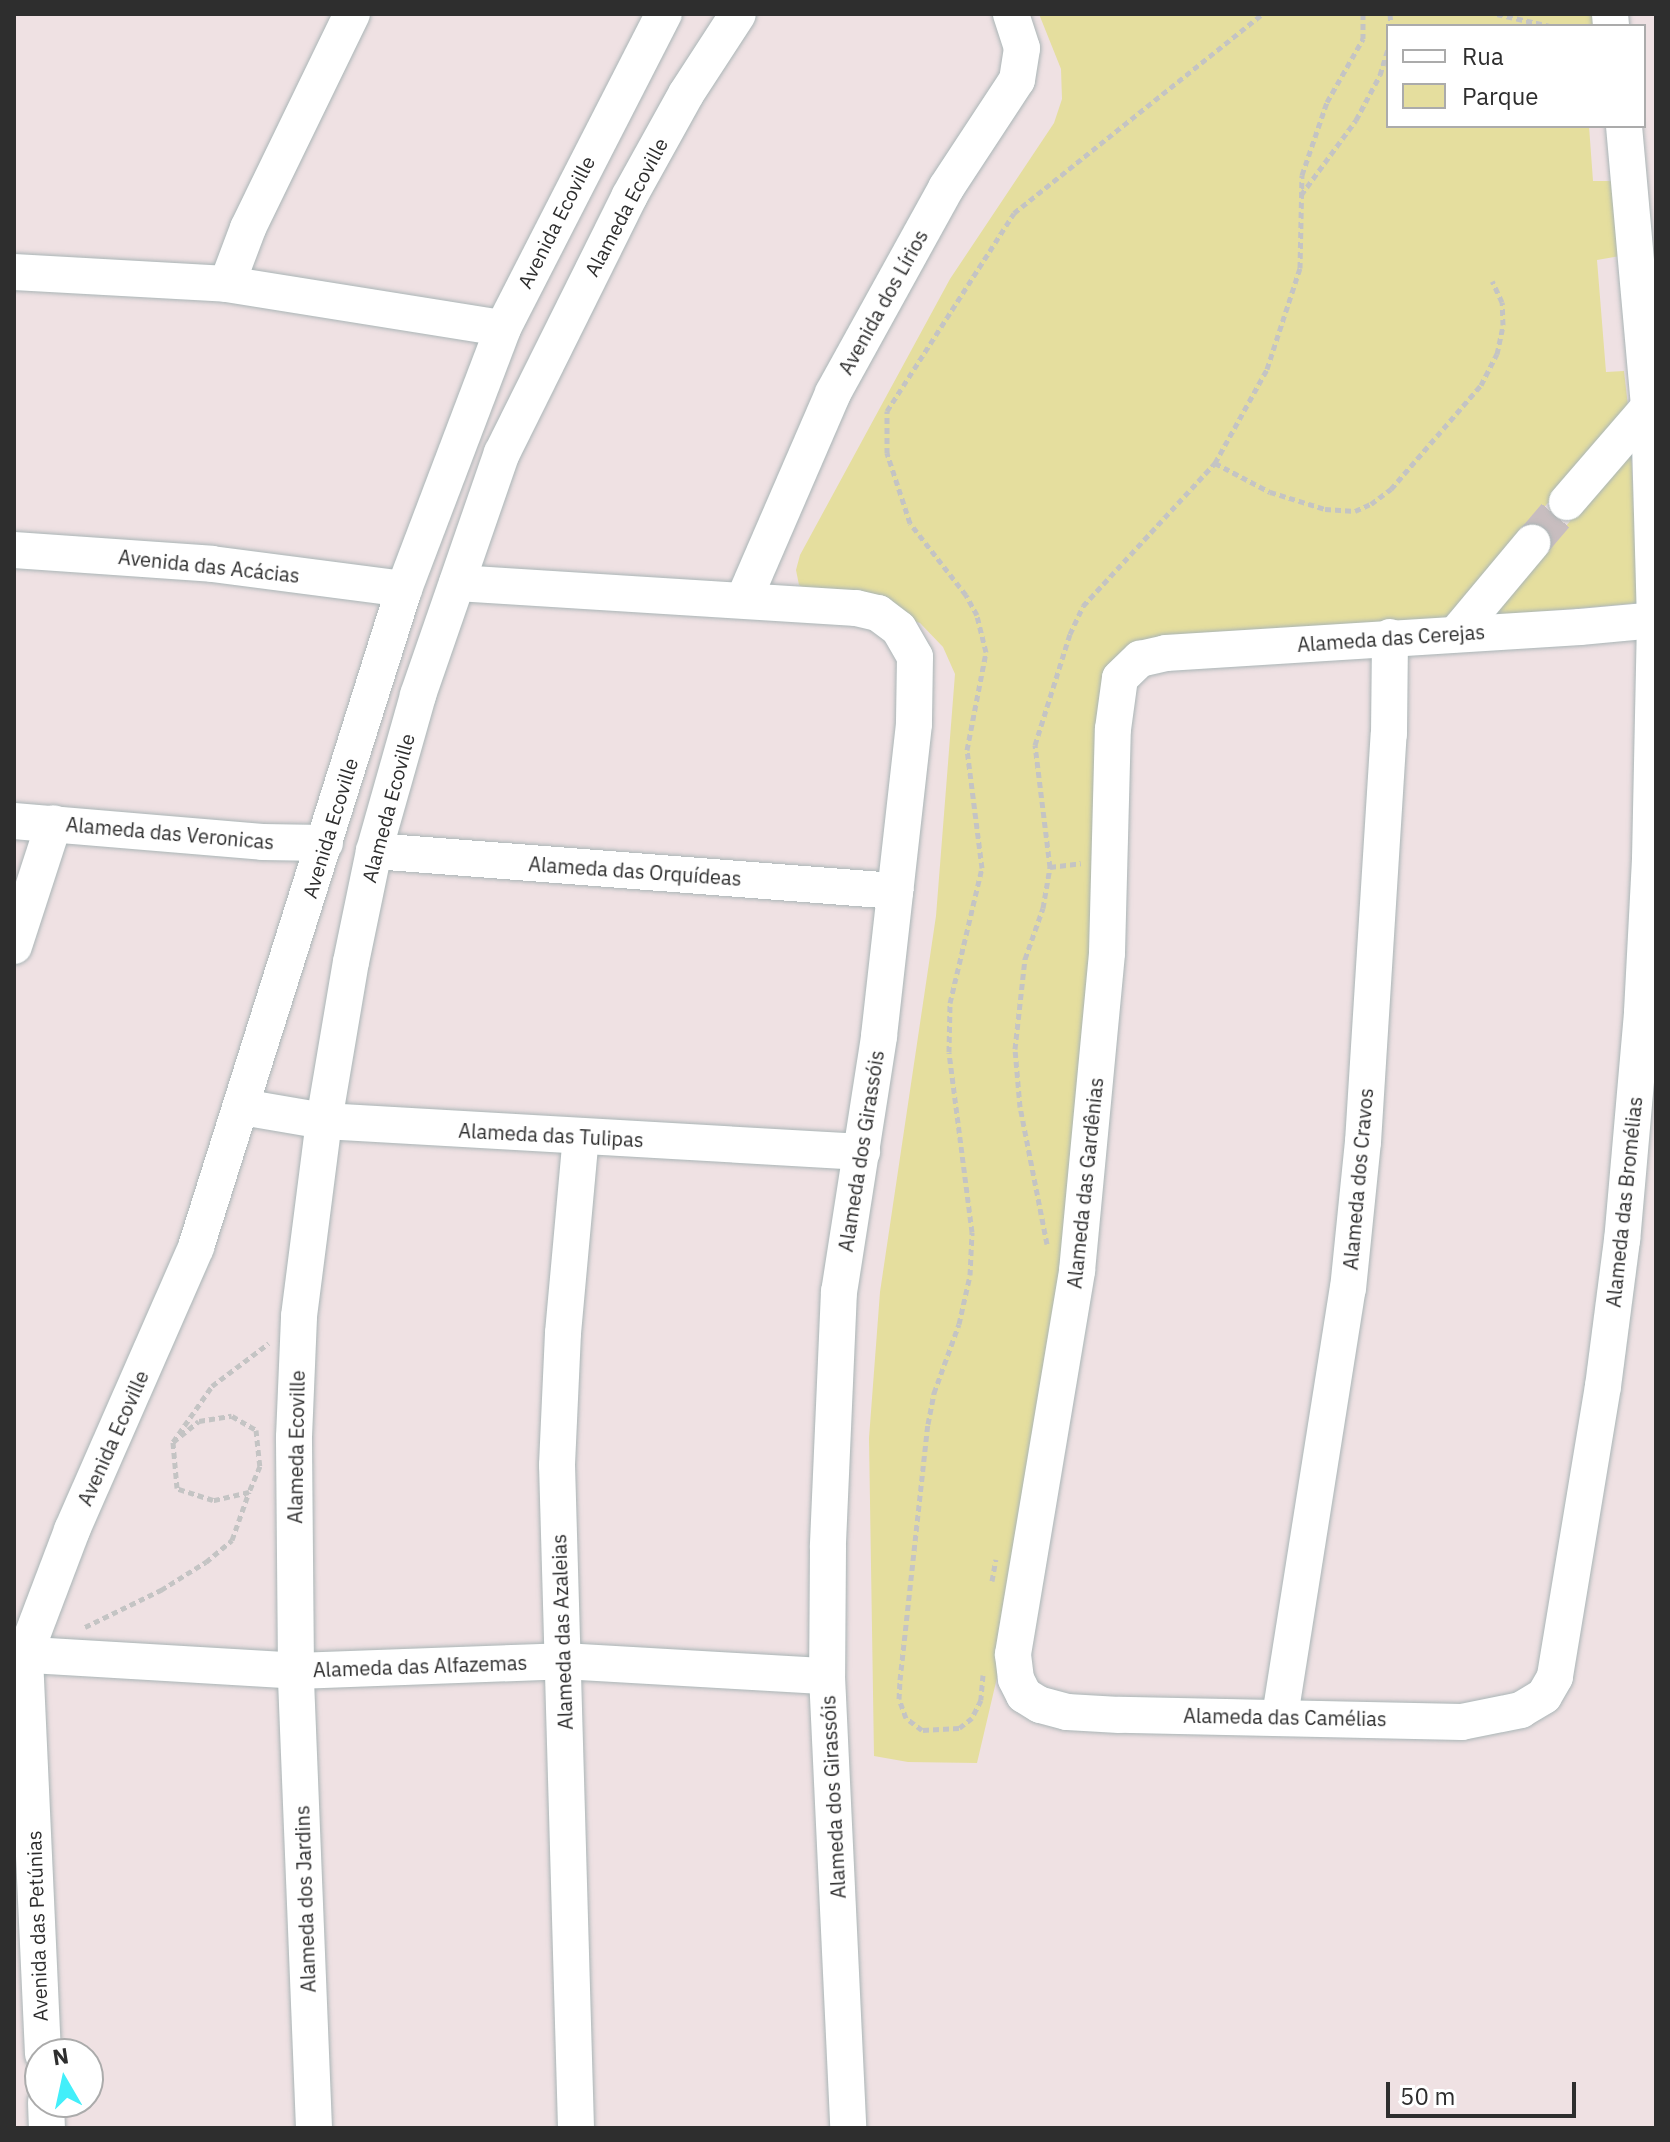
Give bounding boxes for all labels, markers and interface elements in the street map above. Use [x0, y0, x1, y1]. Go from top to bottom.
legend [1386, 24, 1646, 128]
text: Rua [1462, 40, 1504, 72]
text: Parque [1462, 80, 1539, 112]
street label: Alameda Ecoville [579, 134, 673, 280]
street label: Avenida Ecoville [512, 152, 600, 292]
street label: Avenida dos Lírios [833, 225, 933, 379]
street label: Avenida das Acácias [117, 545, 301, 587]
street label: Alameda das Cerejas [1296, 619, 1486, 657]
street label: Alameda Ecoville [357, 731, 419, 885]
street label: Avenida Ecoville [297, 755, 363, 901]
street label: Alameda das Veronicas [65, 812, 275, 854]
street label: Alameda das Orquídeas [528, 852, 742, 890]
street label: Alameda dos Girassóis [833, 1048, 889, 1254]
street label: Alameda das Gardênias [1062, 1076, 1108, 1290]
street label: Alameda dos Cravos [1338, 1087, 1378, 1271]
street label: Alameda das Bromélias [1601, 1095, 1647, 1309]
street label: Alameda das Tulipas [458, 1118, 644, 1152]
street label: Avenida Ecoville [72, 1367, 154, 1509]
street label: Alameda Ecoville [283, 1370, 309, 1524]
street label: Alameda das Azaleias [547, 1534, 577, 1730]
street label: Alameda das Alfazemas [312, 1650, 528, 1682]
street label: Alameda dos Girassóis [816, 1695, 850, 1899]
street label: Alameda das Camélias [1183, 1703, 1387, 1731]
street label: Alameda dos Jardins [290, 1805, 320, 1993]
street label: Avenida das Petúnias [22, 1830, 52, 2022]
north arrow [24, 2038, 104, 2118]
text: N [50, 2040, 71, 2071]
scale bar [1390, 2066, 1580, 2116]
text: 50 m [1400, 2080, 1455, 2112]

